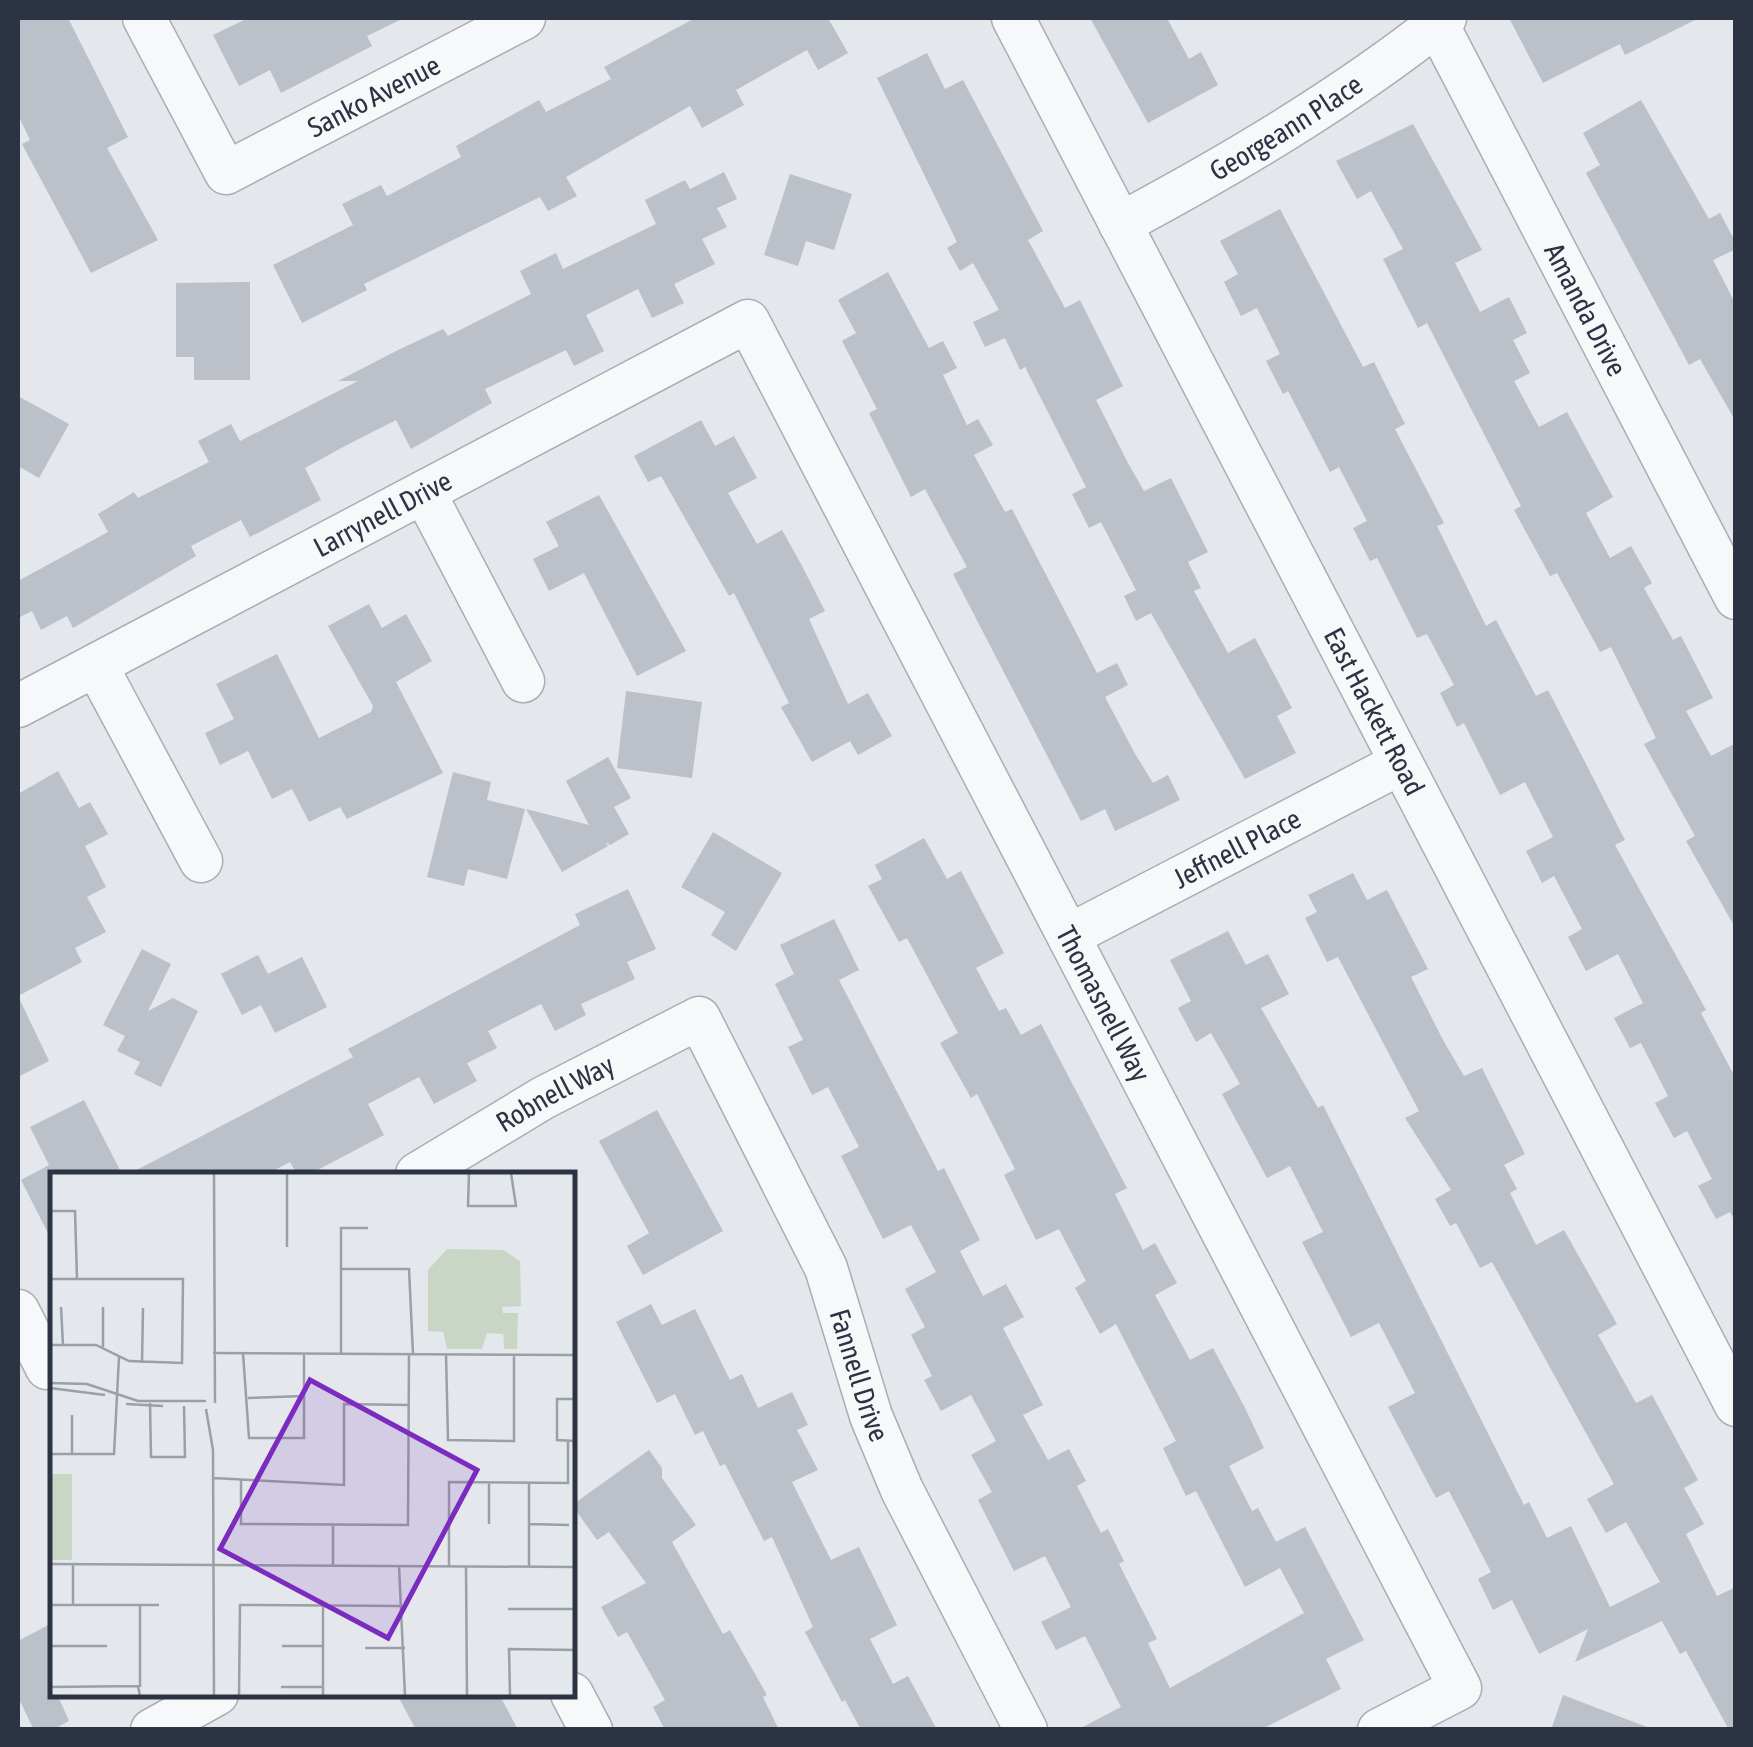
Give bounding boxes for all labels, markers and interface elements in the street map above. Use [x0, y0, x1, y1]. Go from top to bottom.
street label: Sanko Avenue [302, 49, 445, 144]
street label: Georgeann Place [1204, 68, 1368, 187]
street label: Amanda Drive [1538, 238, 1633, 381]
street label: Larrynell Drive [308, 464, 457, 563]
street label: East Hackett Road [1318, 622, 1431, 801]
street label: Jeffnell Place [1168, 802, 1306, 895]
street label: Thomasnell Way [1050, 921, 1157, 1087]
street label: Robnell Way [490, 1048, 619, 1139]
inset map [50, 1172, 575, 1697]
street label: Fannell Drive [823, 1305, 896, 1446]

